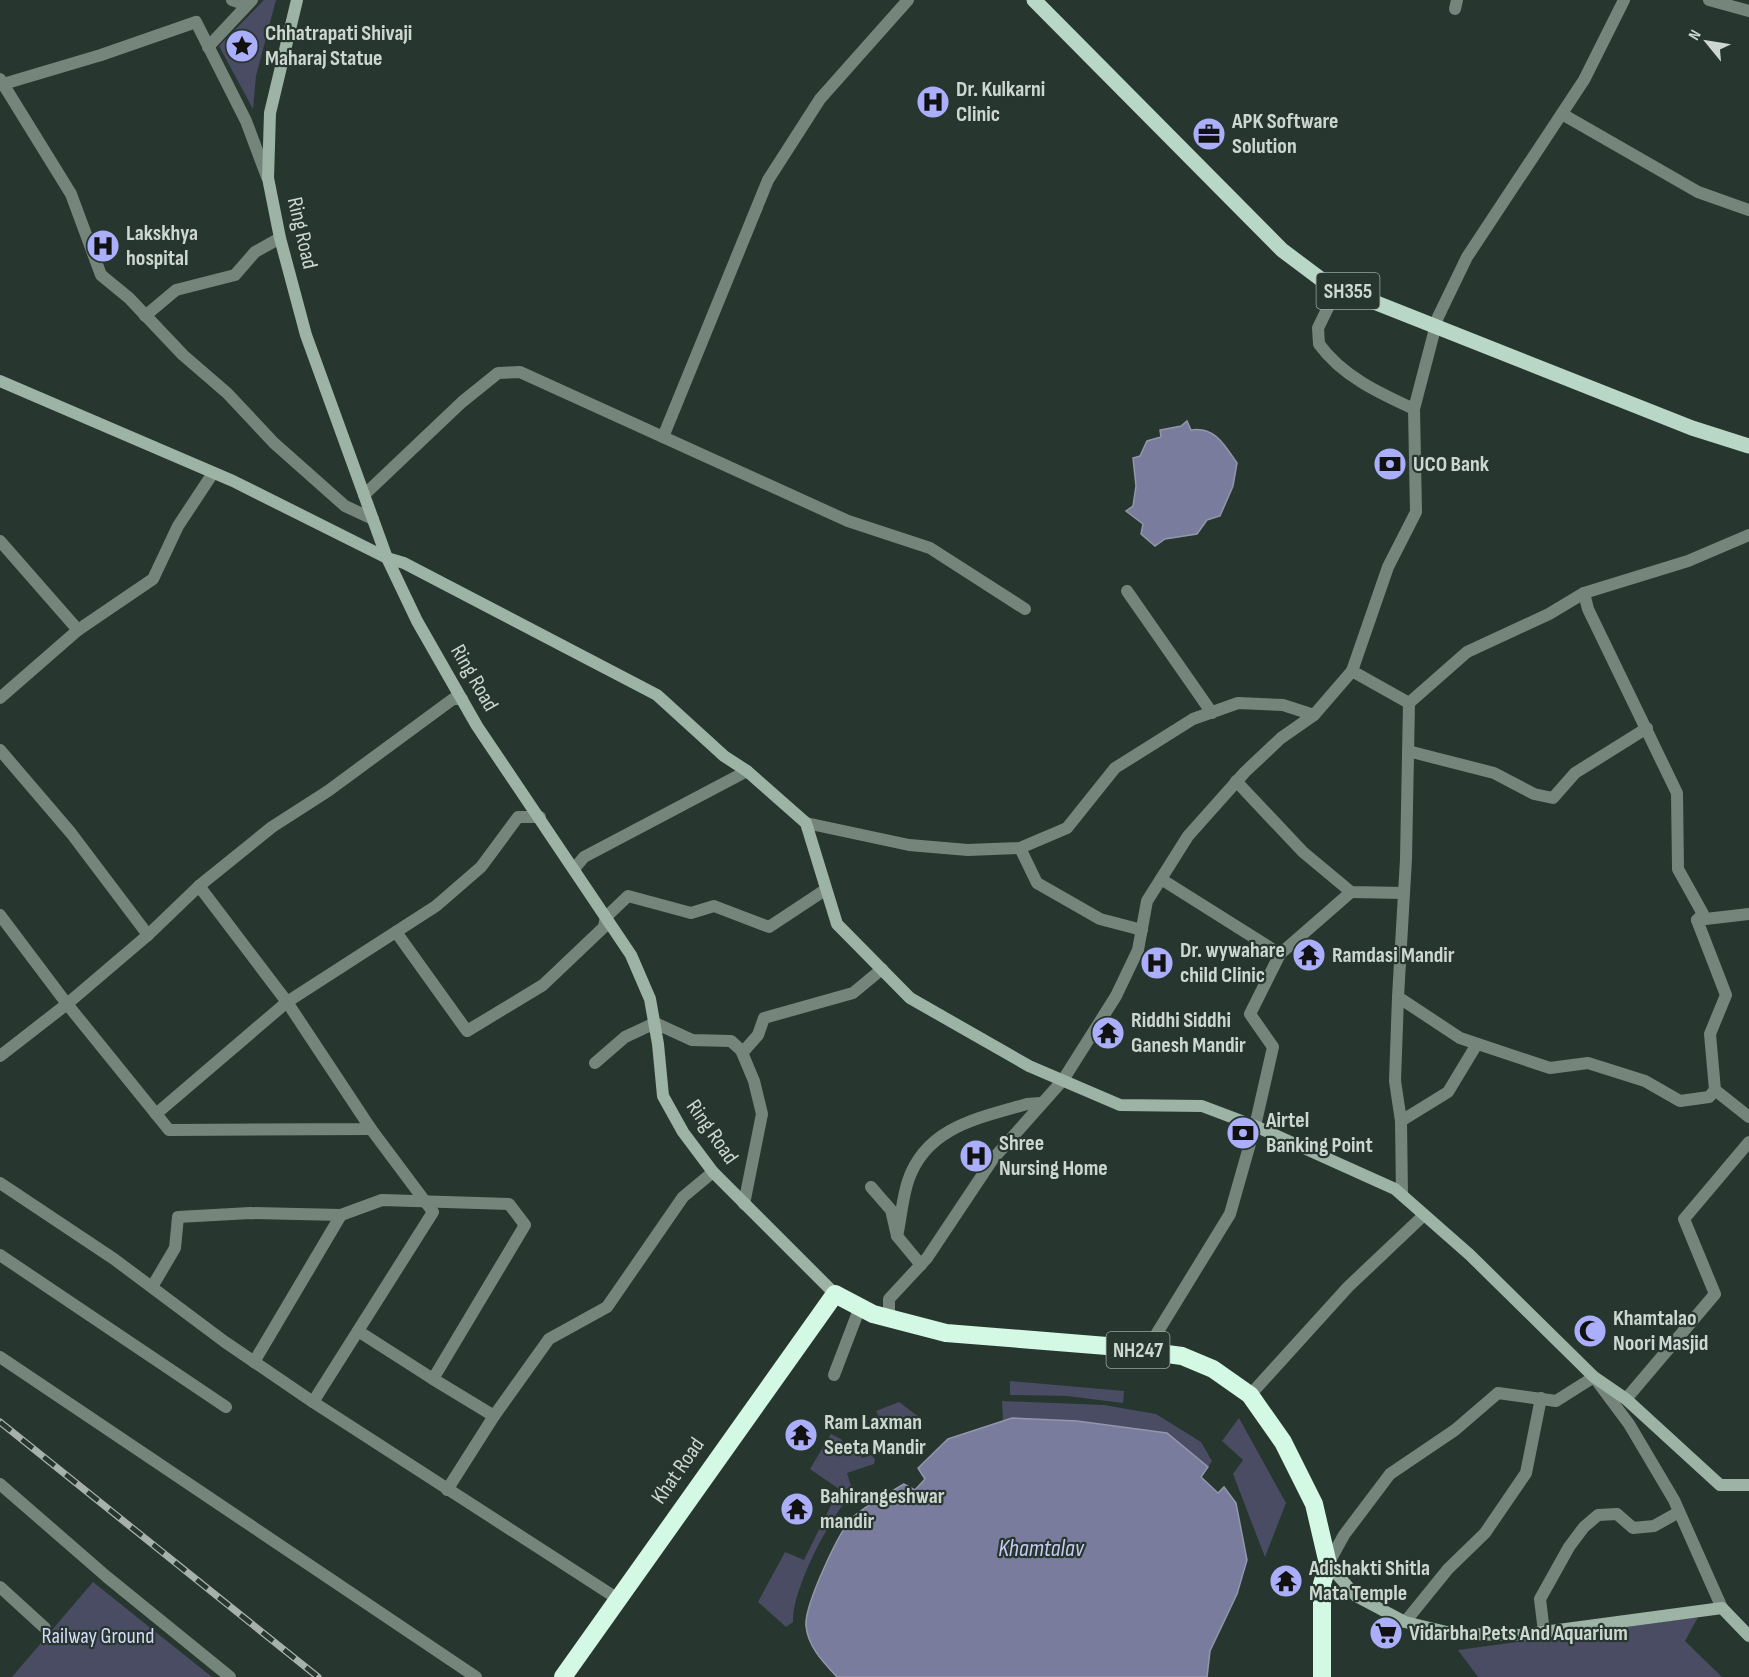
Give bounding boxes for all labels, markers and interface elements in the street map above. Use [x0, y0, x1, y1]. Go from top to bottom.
north arrow [1677, 12, 1737, 72]
place label: Chhatrapati Shivaji Maharaj Statue [265, 20, 412, 72]
text: N [1685, 27, 1706, 44]
place icon: Chhatrapati Shivaji Maharaj Statue [224, 28, 260, 64]
place label: Dr. Kulkarni Clinic [956, 76, 1045, 128]
hospital icon: Dr. Kulkarni Clinic [915, 84, 951, 120]
place label: APK Software Solution [1231, 108, 1338, 160]
office icon: APK Software Solution [1191, 116, 1227, 152]
street label: Ring Road [281, 195, 323, 271]
place label: Lakskhya hospital [126, 220, 198, 272]
hospital icon: Lakskhya hospital [85, 228, 121, 264]
road number: SH355 [1316, 273, 1380, 309]
bank icon: UCO Bank [1372, 446, 1408, 482]
place label: UCO Bank [1413, 451, 1490, 478]
street label: Ring Road [444, 640, 504, 716]
place label: Dr. wywahare child Clinic [1180, 937, 1285, 989]
temple icon: Ramdasi Mandir [1291, 937, 1327, 973]
place label: Ramdasi Mandir [1332, 942, 1455, 969]
hospital icon: Dr. wywahare child Clinic [1139, 945, 1175, 981]
place label: Riddhi Siddhi Ganesh Mandir [1131, 1007, 1246, 1059]
temple icon: Riddhi Siddhi Ganesh Mandir [1090, 1015, 1126, 1051]
street label: Ring Road [680, 1095, 744, 1169]
place label: Airtel Banking Point [1265, 1107, 1373, 1159]
bank icon: Airtel Banking Point [1225, 1115, 1261, 1151]
place label: Shree Nursing Home [999, 1130, 1108, 1182]
hospital icon: Shree Nursing Home [958, 1138, 994, 1174]
place label: Khamtalao Noori Masjid [1613, 1305, 1708, 1357]
mosque icon: Khamtalao Noori Masjid [1572, 1313, 1608, 1349]
road number: NH247 [1106, 1332, 1170, 1368]
place label: Ram Laxman Seeta Mandir [824, 1409, 926, 1461]
temple icon: Ram Laxman Seeta Mandir [783, 1417, 819, 1453]
street label: Khat Road [645, 1433, 711, 1509]
place label: Bahirangeshwar mandir [820, 1483, 945, 1535]
temple icon: Bahirangeshwar mandir [779, 1491, 815, 1527]
water label: Khamtalav [998, 1534, 1085, 1563]
place label: Adishakti Shitla Mata Temple [1308, 1555, 1430, 1607]
temple icon: Adishakti Shitla Mata Temple [1268, 1563, 1304, 1599]
supermarket icon: Vidarbha Pets And Aquarium [1368, 1615, 1404, 1651]
place label: Vidarbha Pets And Aquarium [1409, 1620, 1628, 1647]
park label: Railway Ground [42, 1623, 154, 1650]

